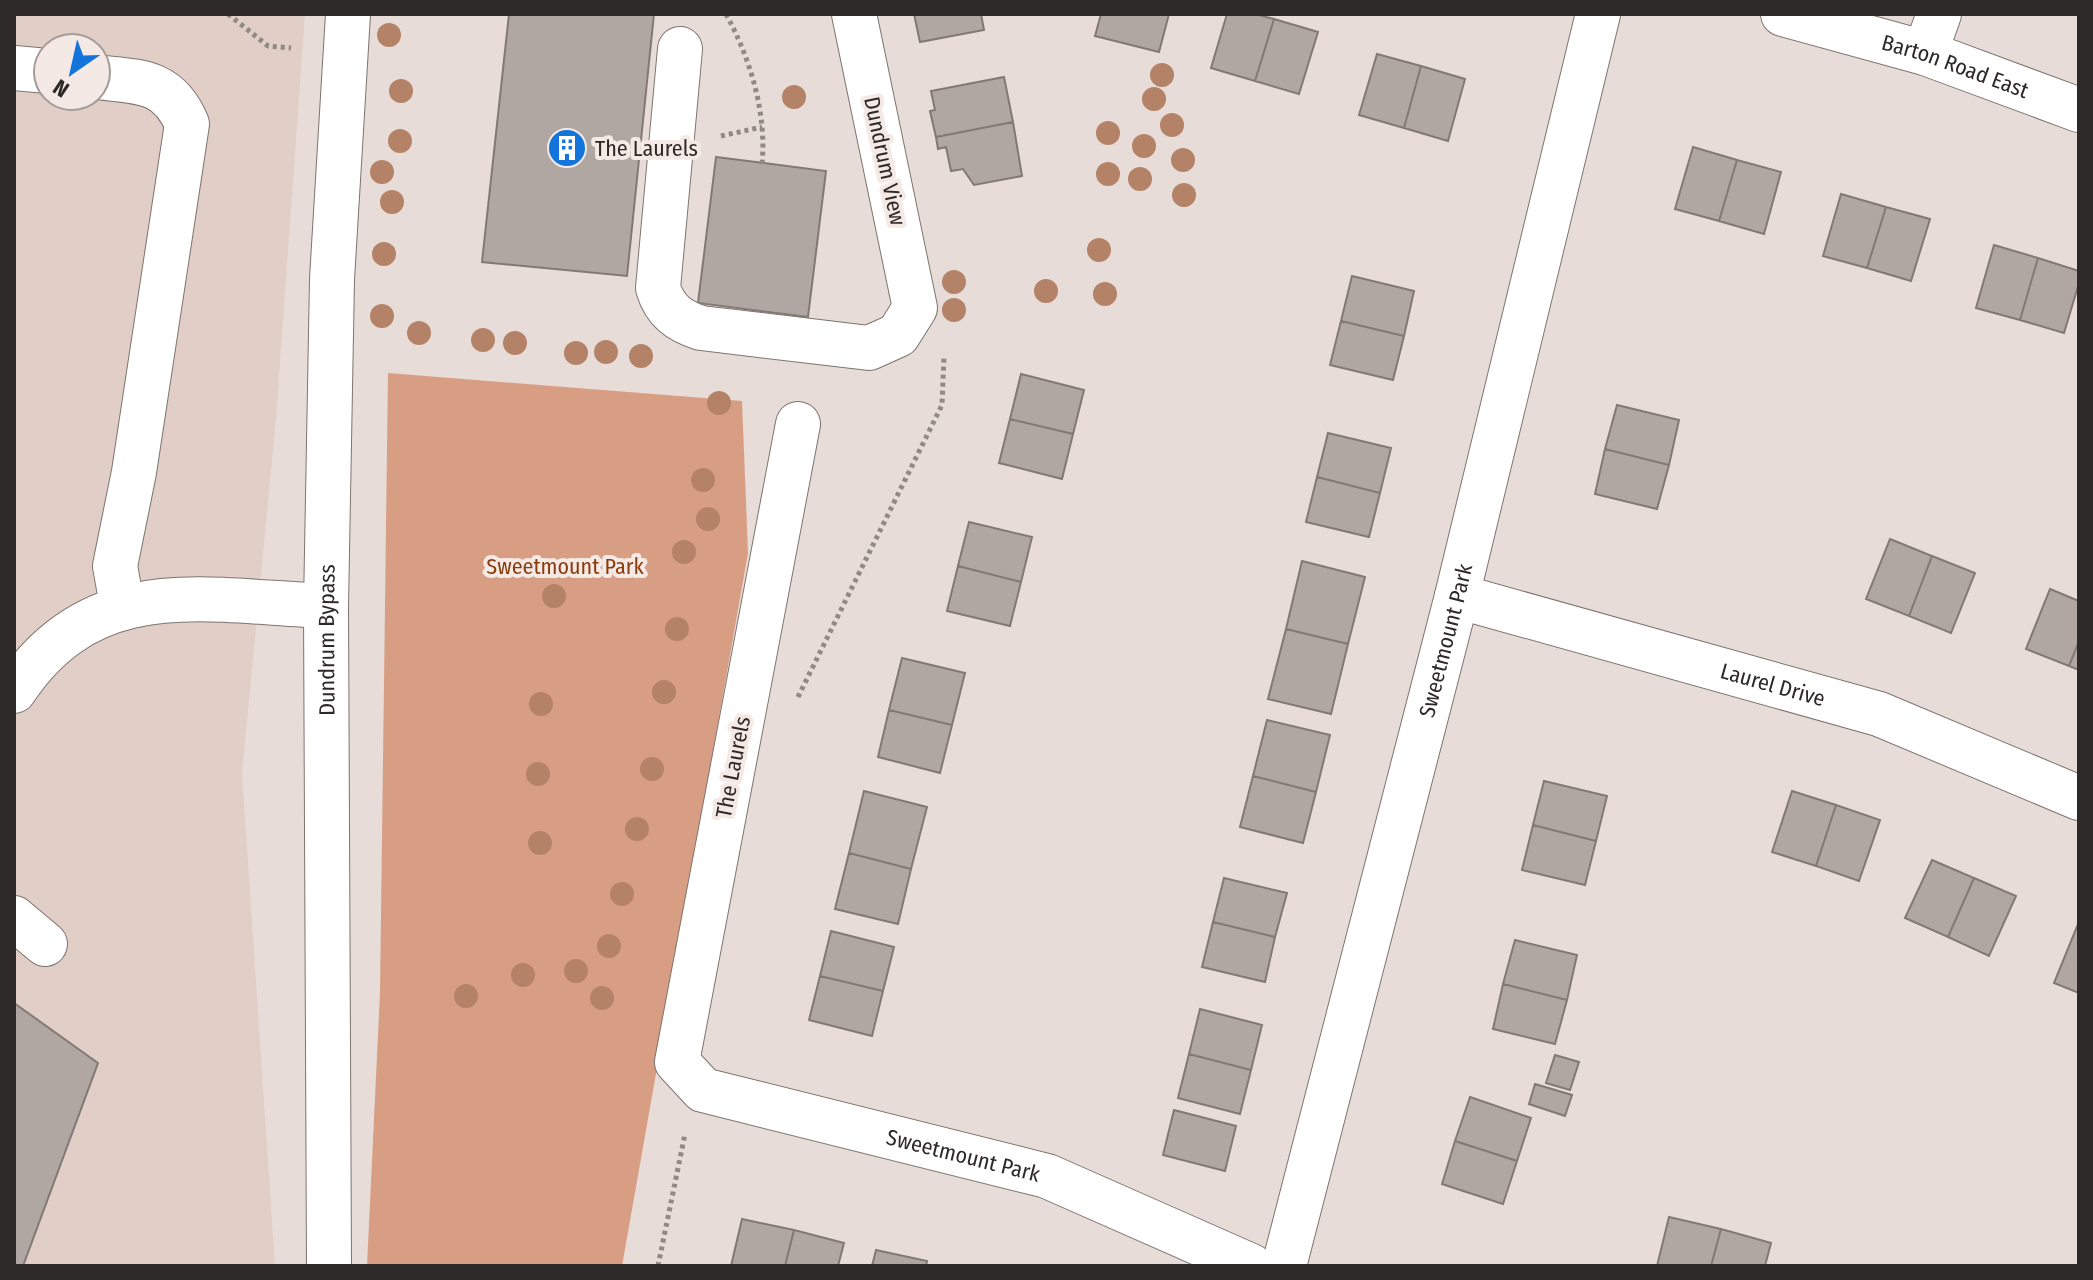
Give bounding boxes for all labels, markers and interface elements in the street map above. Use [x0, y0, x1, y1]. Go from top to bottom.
street label: Barton Road East [1879, 28, 2033, 104]
north arrow [32, 32, 112, 112]
text: N [48, 73, 74, 103]
street label: Dundrum View [858, 94, 912, 228]
building icon: The Laurels [546, 127, 588, 169]
place label: The Laurels [595, 135, 698, 162]
park label: Sweetmount Park [486, 553, 644, 580]
street label: Sweetmount Park [1413, 560, 1478, 720]
street label: Dundrum Bypass [312, 564, 340, 716]
street label: Laurel Drive [1718, 657, 1828, 712]
street label: The Laurels [710, 714, 756, 820]
street label: Sweetmount Park [884, 1123, 1044, 1187]

